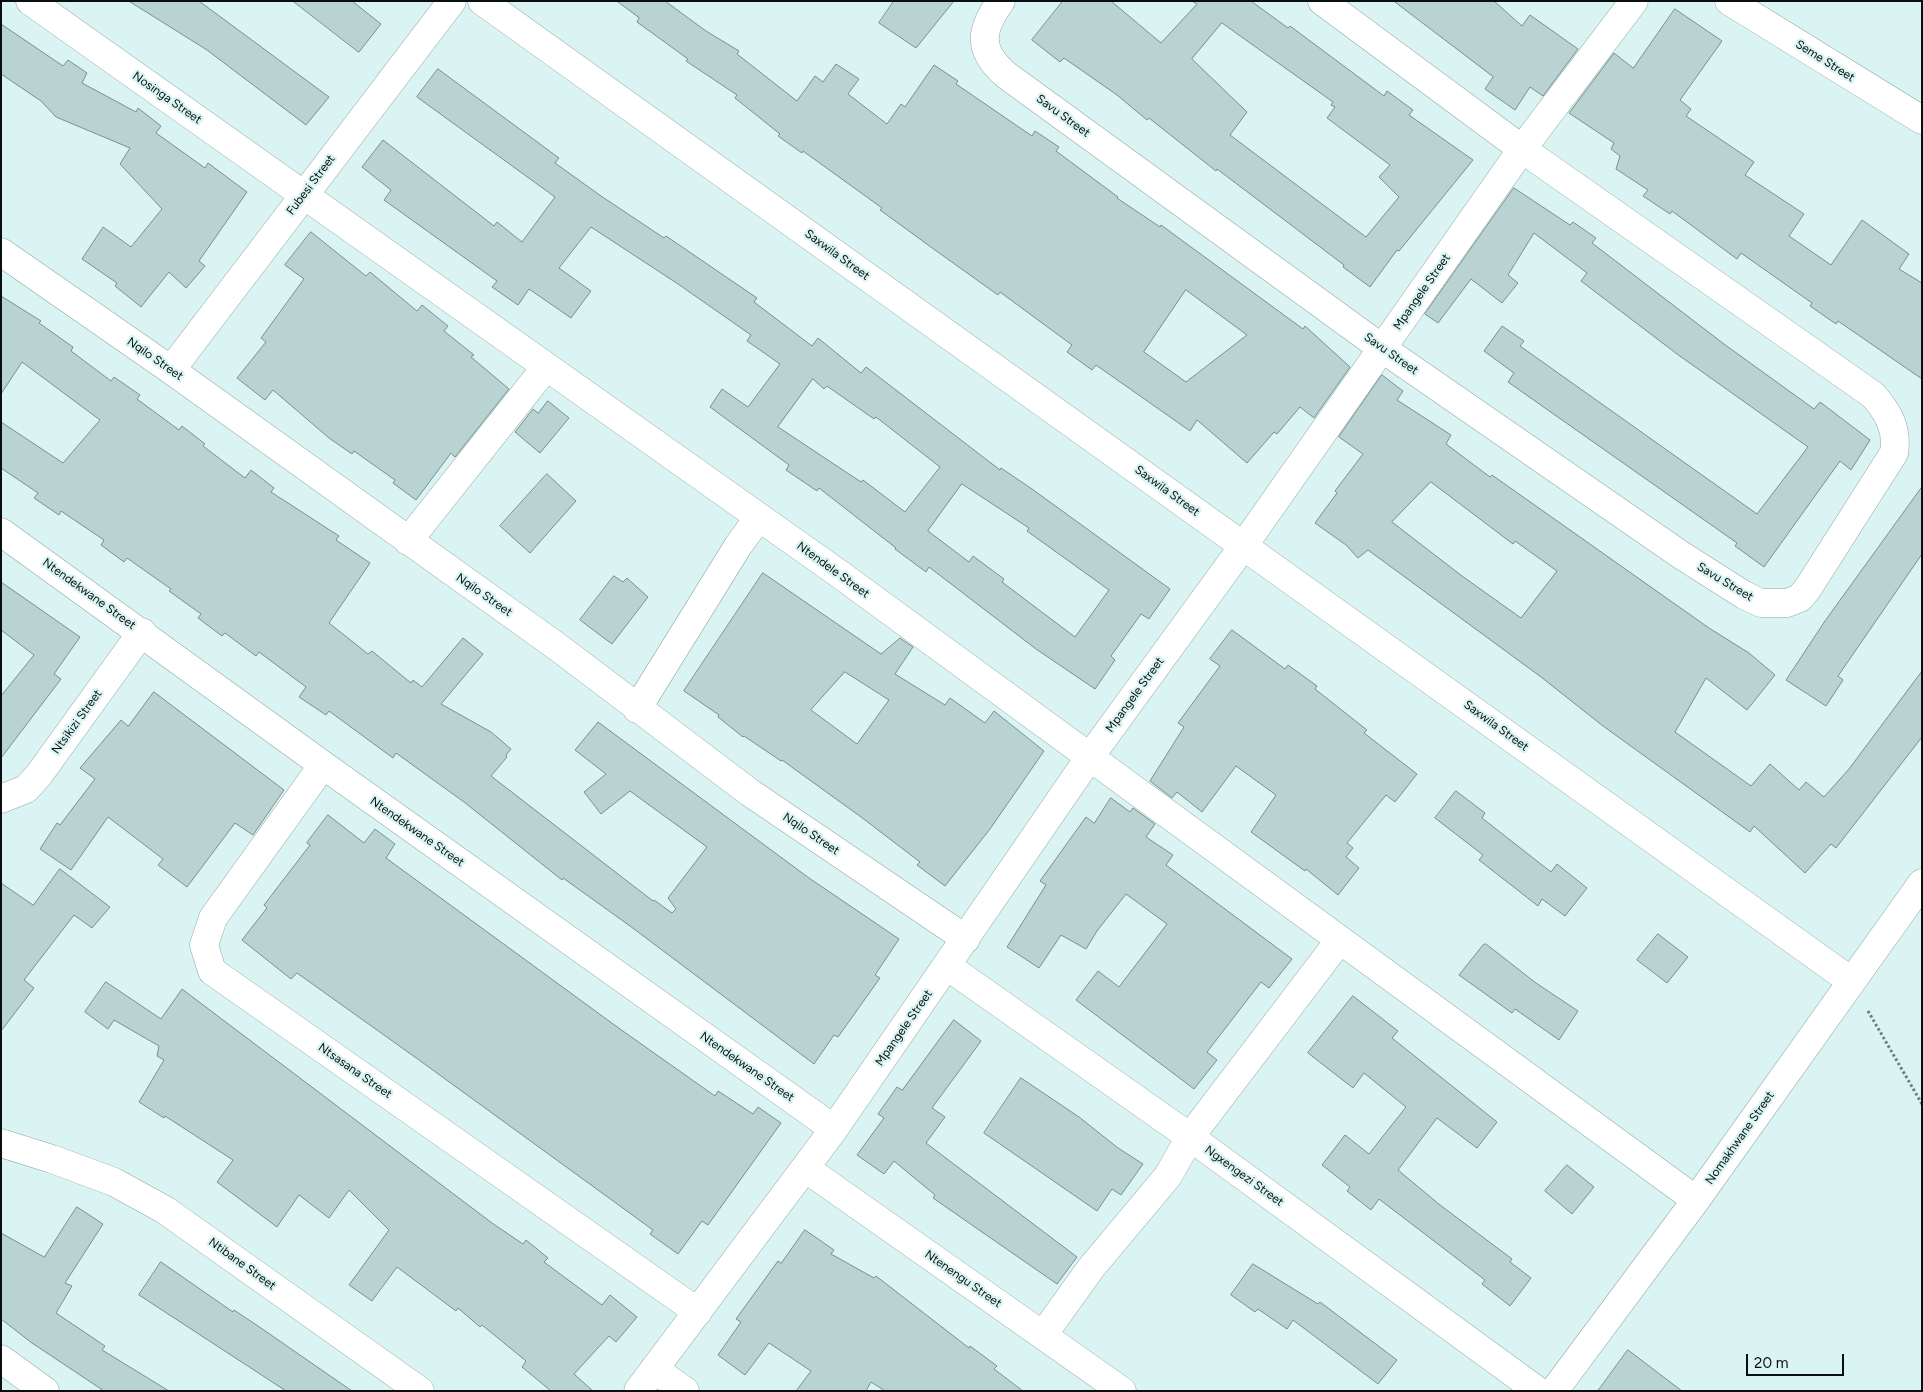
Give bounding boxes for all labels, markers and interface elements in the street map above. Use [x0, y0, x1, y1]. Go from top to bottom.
street label: Seme Street [1793, 37, 1857, 85]
street label: Nosinga Street [130, 69, 204, 127]
street label: Savu Street [1033, 92, 1093, 140]
street label: Fubesi Street [284, 152, 338, 218]
street label: Saxwila Street [802, 227, 872, 283]
street label: Mpangele Street [1390, 251, 1454, 333]
street label: Savu Street [1361, 330, 1421, 378]
street label: Nqilo Street [124, 334, 186, 384]
street label: Saxwila Street [1132, 463, 1202, 519]
street label: Ntendele Street [794, 539, 872, 601]
street label: Ntendekwane Street [40, 555, 138, 633]
street label: Savu Street [1694, 560, 1756, 604]
street label: Nqilo Street [453, 570, 515, 620]
street label: Mpangele Street [1103, 655, 1167, 735]
street label: Ntsikizi Street [49, 687, 105, 757]
street label: Saxwila Street [1461, 698, 1531, 754]
street label: Ntendekwane Street [367, 794, 467, 870]
street label: Nqilo Street [780, 810, 842, 858]
street label: Mpangele Street [872, 987, 936, 1069]
street label: Ntendekwane Street [697, 1029, 797, 1105]
street label: Ntsasana Street [315, 1040, 395, 1102]
street label: Nomakhwane Street [1702, 1089, 1778, 1187]
street label: Ngxengezi Street [1202, 1143, 1286, 1209]
street label: Ntibane Street [206, 1235, 278, 1293]
street label: Ntenengu Street [922, 1247, 1004, 1311]
scale bar [1748, 1344, 1846, 1376]
text: 20 m [1754, 1354, 1788, 1372]

